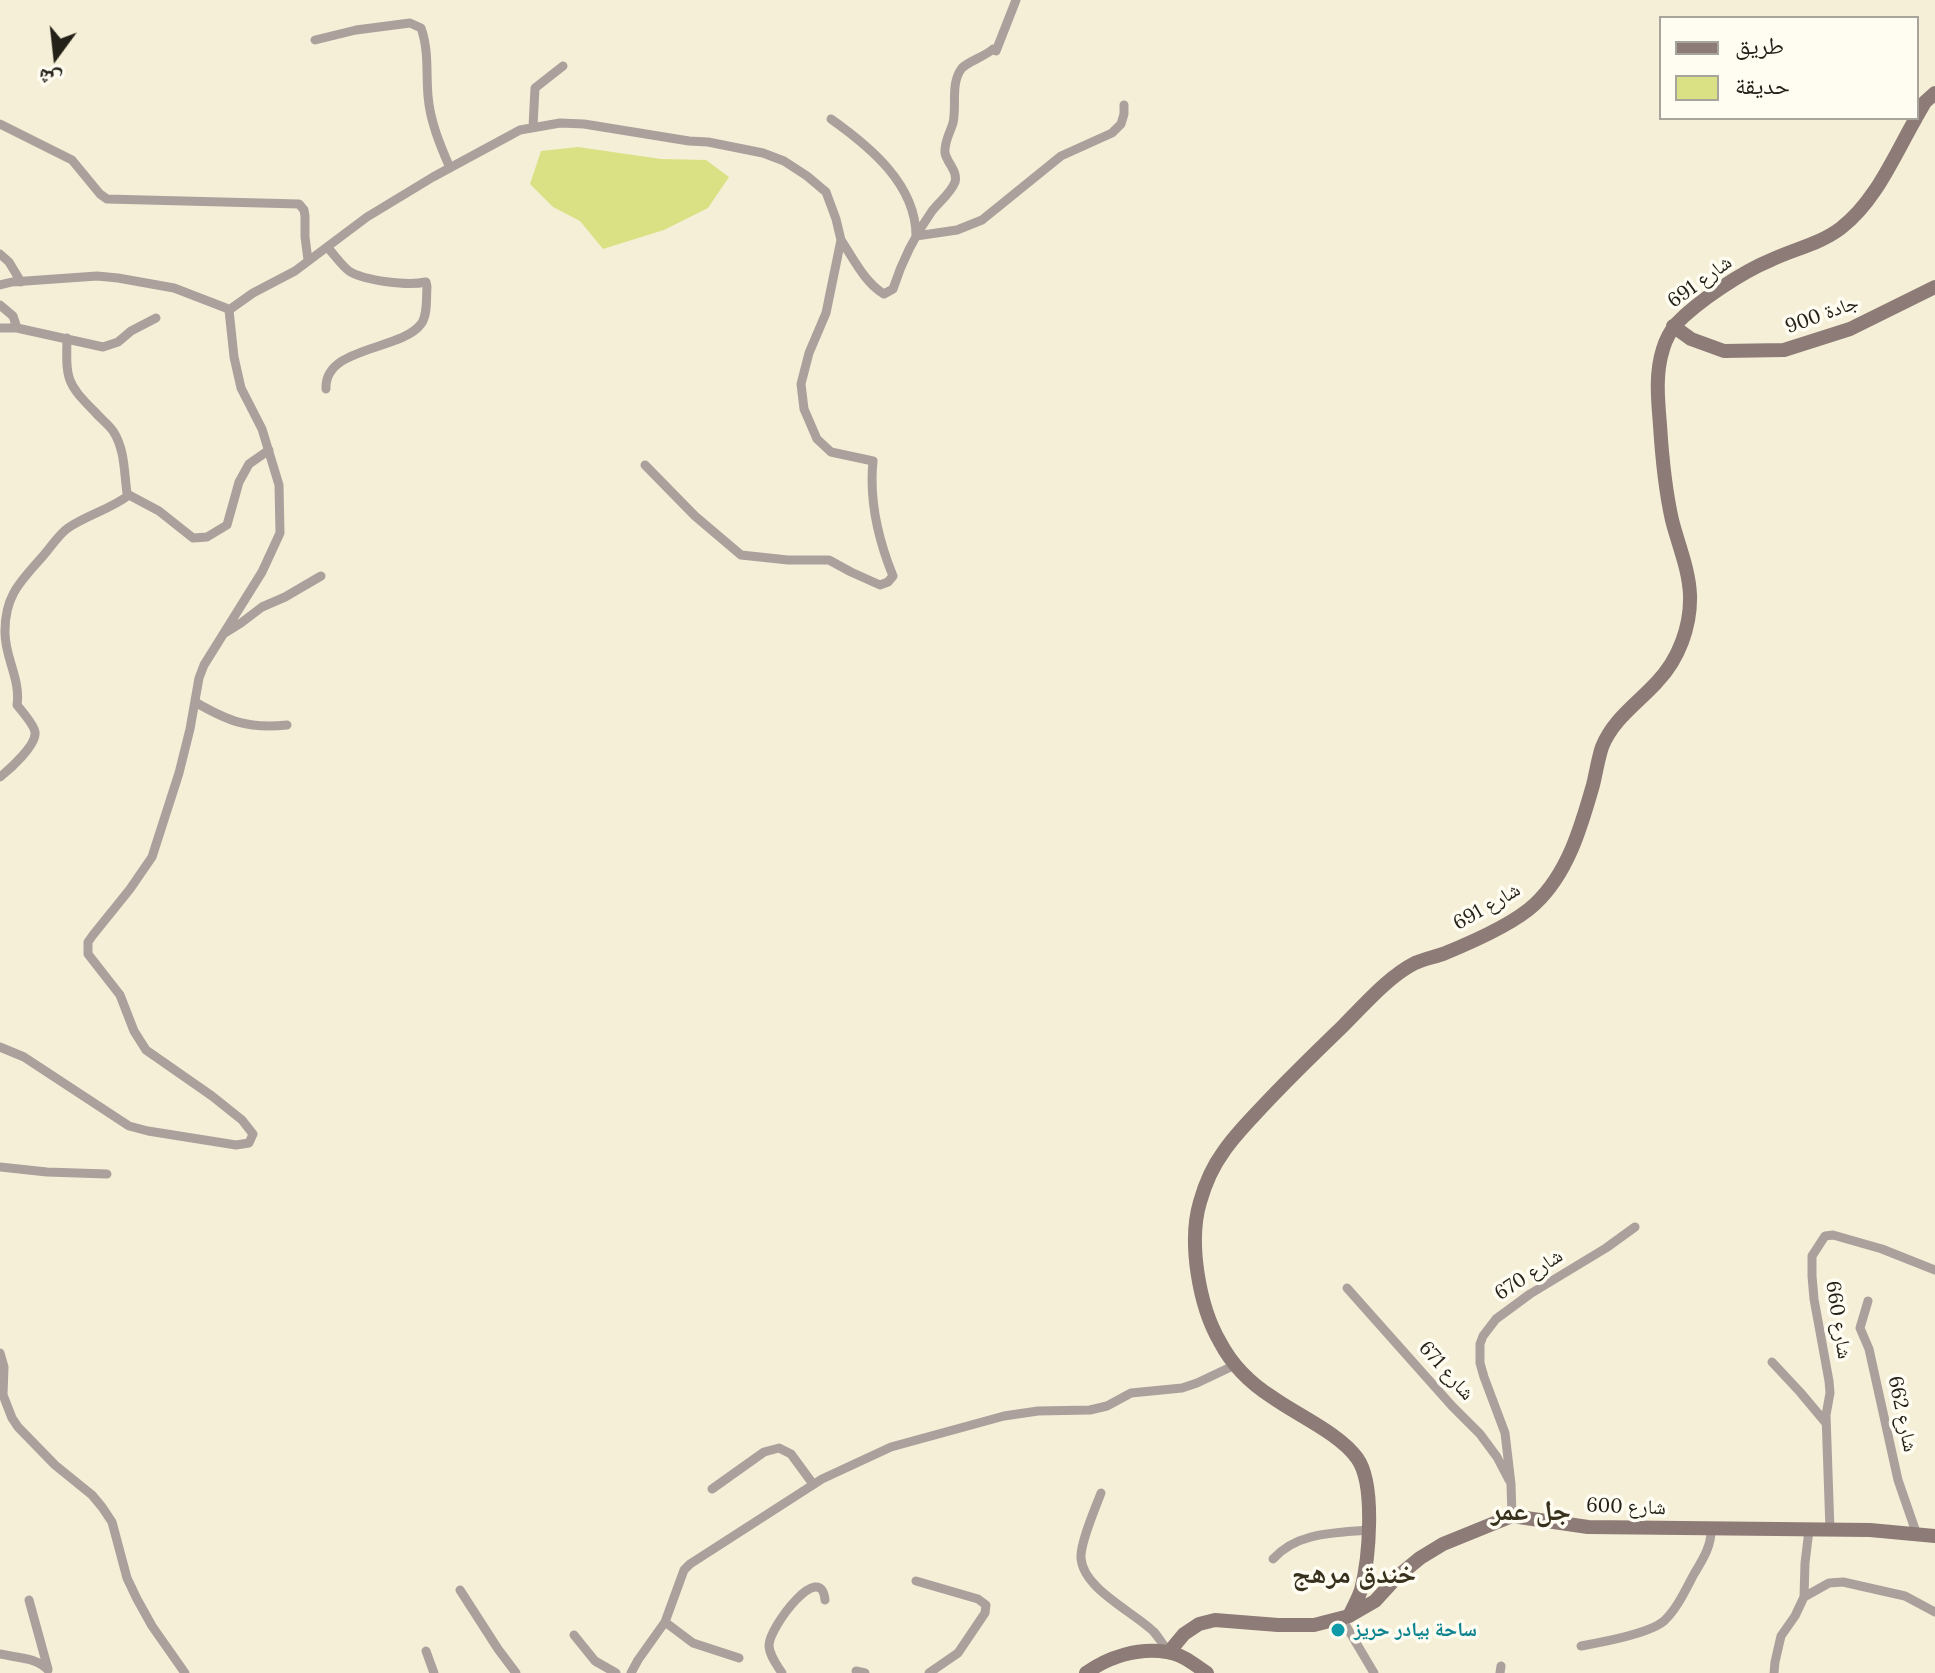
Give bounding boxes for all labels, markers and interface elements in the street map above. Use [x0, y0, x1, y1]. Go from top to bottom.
north arrow [16, 16, 96, 96]
legend [1659, 16, 1919, 120]
text: طريق [1735, 30, 1784, 61]
text: ش [35, 63, 65, 96]
text: حديقة [1735, 70, 1790, 101]
street label: شارع 691 [1663, 251, 1737, 313]
street label: جادة 900 [1782, 291, 1862, 339]
street label: شارع 691 [1449, 878, 1525, 936]
street label: شارع 670 [1490, 1244, 1568, 1306]
street label: شارع 660 [1820, 1279, 1856, 1361]
street label: شارع 671 [1413, 1337, 1479, 1405]
street label: شارع 662 [1882, 1374, 1922, 1454]
street label: شارع 600 [1586, 1494, 1666, 1520]
district label: جل عمر [1491, 1495, 1571, 1529]
district label: خندق مرهج [1292, 1558, 1416, 1592]
place label: ساحة بيادر حريز [1354, 1618, 1477, 1642]
marker: ساحة بيادر حريز [1329, 1621, 1347, 1639]

